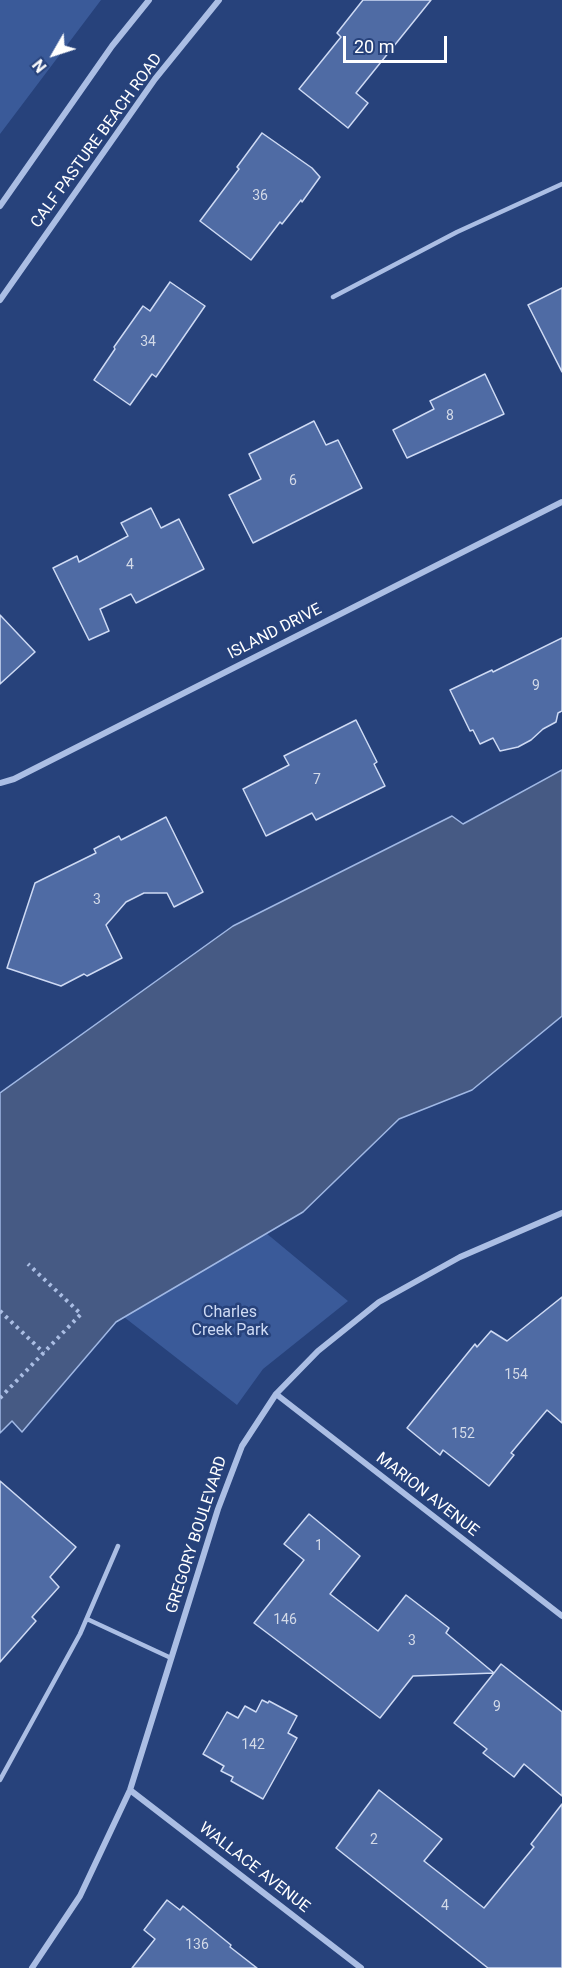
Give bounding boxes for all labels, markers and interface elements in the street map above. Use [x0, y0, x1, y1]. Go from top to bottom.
north arrow [24, 24, 84, 84]
scale bar [346, 24, 450, 62]
text: 20 m [354, 36, 394, 57]
street label: CALF PASTURE BEACH ROAD [27, 50, 167, 232]
text: N [29, 55, 51, 76]
house number: 36 [252, 188, 268, 204]
house number: 34 [140, 334, 156, 350]
house number: 8 [446, 408, 454, 424]
house number: 6 [289, 473, 297, 489]
house number: 4 [126, 557, 134, 573]
street label: ISLAND DRIVE [225, 600, 325, 664]
house number: 9 [532, 678, 540, 694]
house number: 7 [313, 772, 321, 788]
house number: 3 [93, 892, 101, 908]
park label: Charles Creek Park [192, 1303, 268, 1341]
house number: 154 [504, 1367, 528, 1383]
house number: 152 [451, 1426, 475, 1442]
street label: MARION AVENUE [372, 1449, 482, 1541]
street label: GREGORY BOULEVARD [162, 1454, 232, 1616]
house number: 1 [315, 1538, 323, 1554]
house number: 146 [273, 1612, 297, 1628]
house number: 3 [408, 1633, 416, 1649]
house number: 9 [493, 1699, 501, 1715]
house number: 142 [241, 1737, 265, 1753]
street label: WALLACE AVENUE [195, 1819, 313, 1917]
house number: 2 [370, 1832, 378, 1848]
house number: 4 [441, 1898, 449, 1914]
house number: 136 [185, 1937, 209, 1953]

